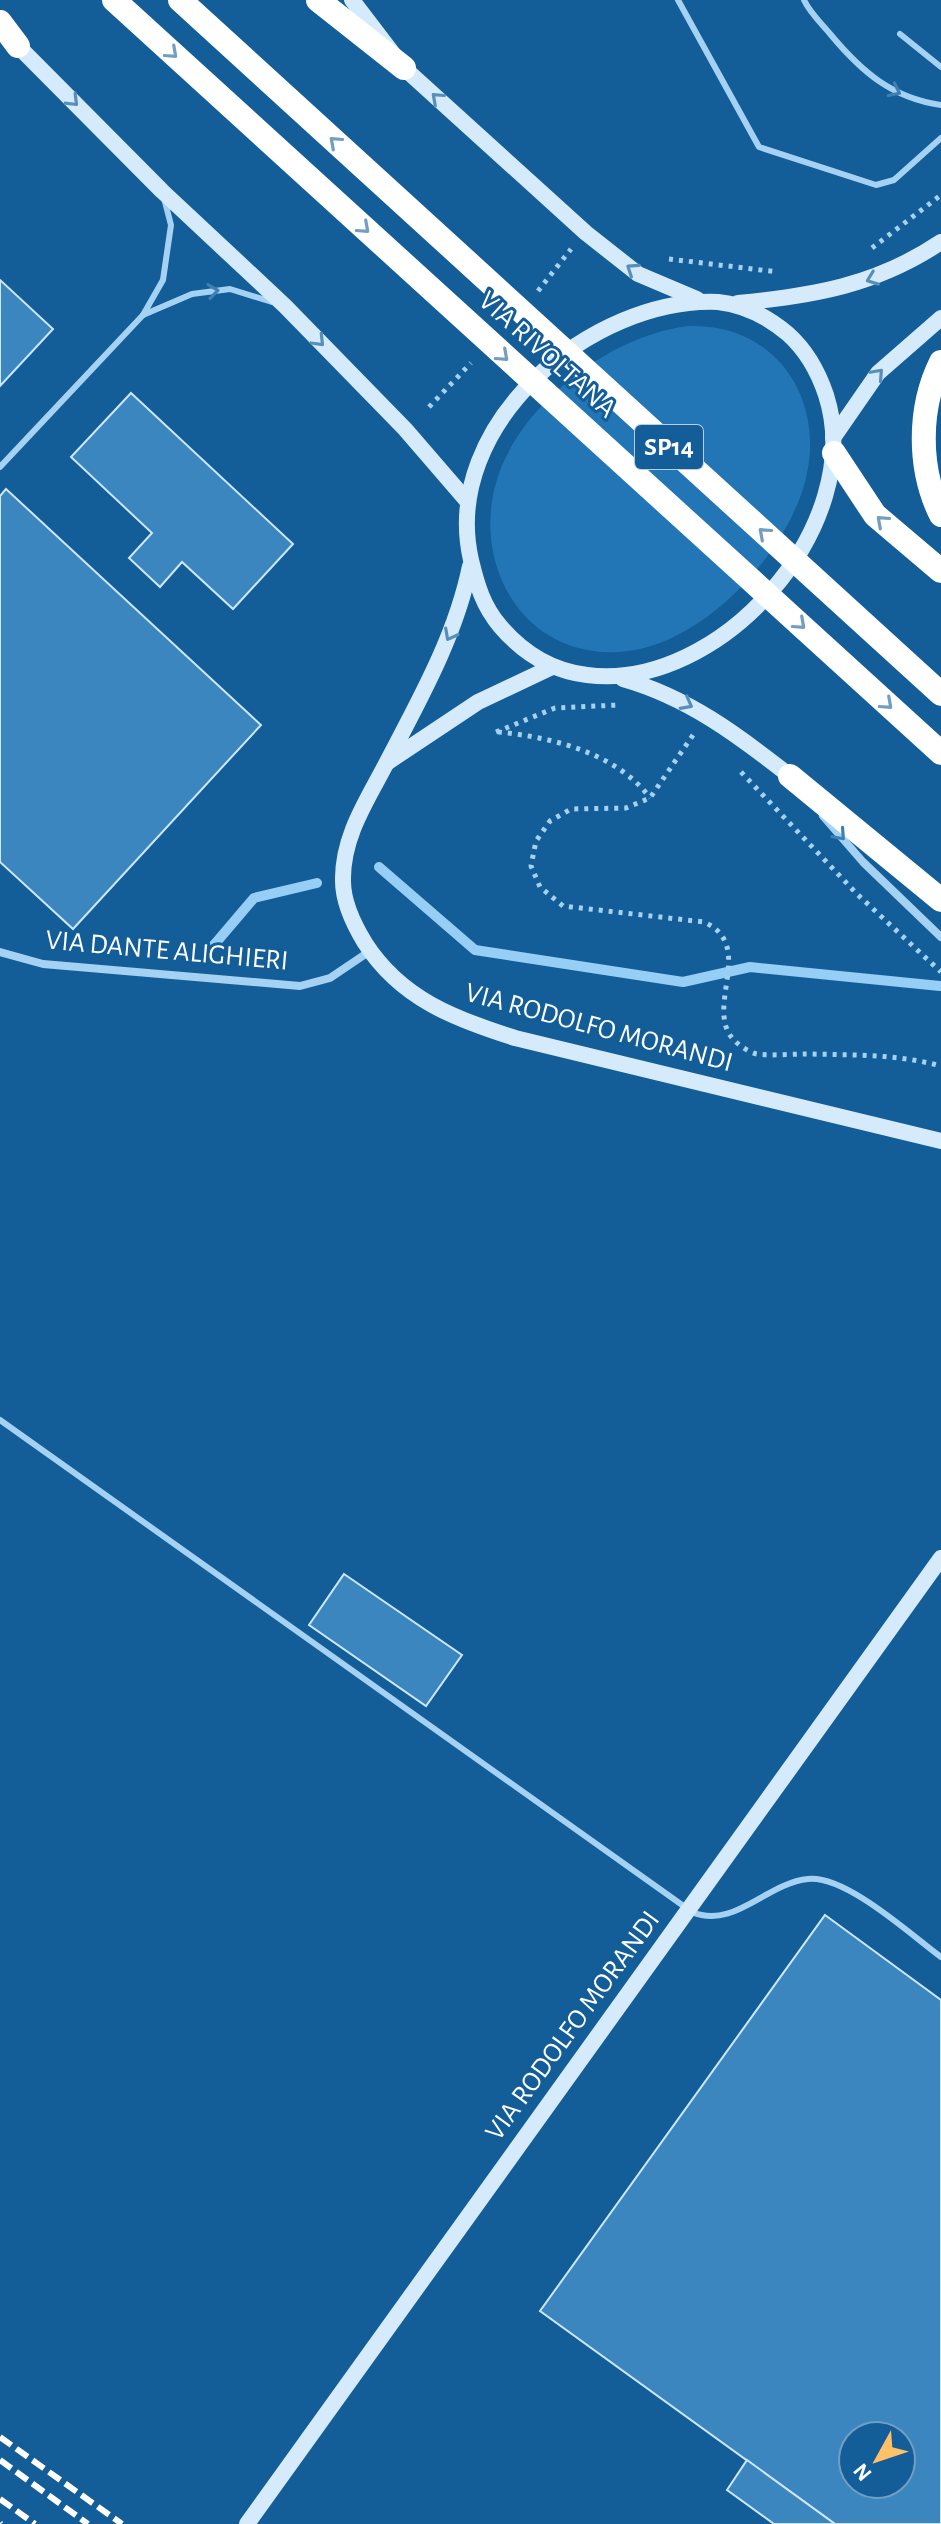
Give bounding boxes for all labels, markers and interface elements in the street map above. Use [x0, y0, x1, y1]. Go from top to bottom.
one-way arrow [163, 43, 177, 58]
one-way arrow [886, 82, 901, 97]
one-way arrow [64, 92, 78, 106]
one-way arrow [431, 93, 446, 107]
one-way arrow [330, 137, 344, 152]
one-way arrow [354, 219, 369, 233]
one-way arrow [626, 264, 641, 279]
one-way arrow [866, 269, 880, 286]
one-way arrow [206, 283, 220, 300]
street label: VIA RIVOLTANA [473, 286, 621, 424]
one-way arrow [310, 332, 324, 346]
one-way arrow [494, 346, 509, 360]
one-way arrow [869, 369, 883, 384]
road number: SP14 [635, 425, 703, 469]
one-way arrow [876, 516, 891, 530]
one-way arrow [758, 528, 773, 542]
one-way arrow [790, 615, 805, 629]
one-way arrow [444, 627, 460, 641]
one-way arrow [678, 695, 693, 710]
one-way arrow [878, 695, 892, 709]
one-way arrow [830, 826, 844, 841]
street label: VIA DANTE ALIGHIERI [45, 926, 289, 976]
street label: VIA RODOLFO MORANDI [462, 979, 736, 1077]
street label: VIA RODOLFO MORANDI [481, 1906, 665, 2146]
north arrow [837, 2420, 917, 2500]
text: N [849, 2459, 876, 2485]

